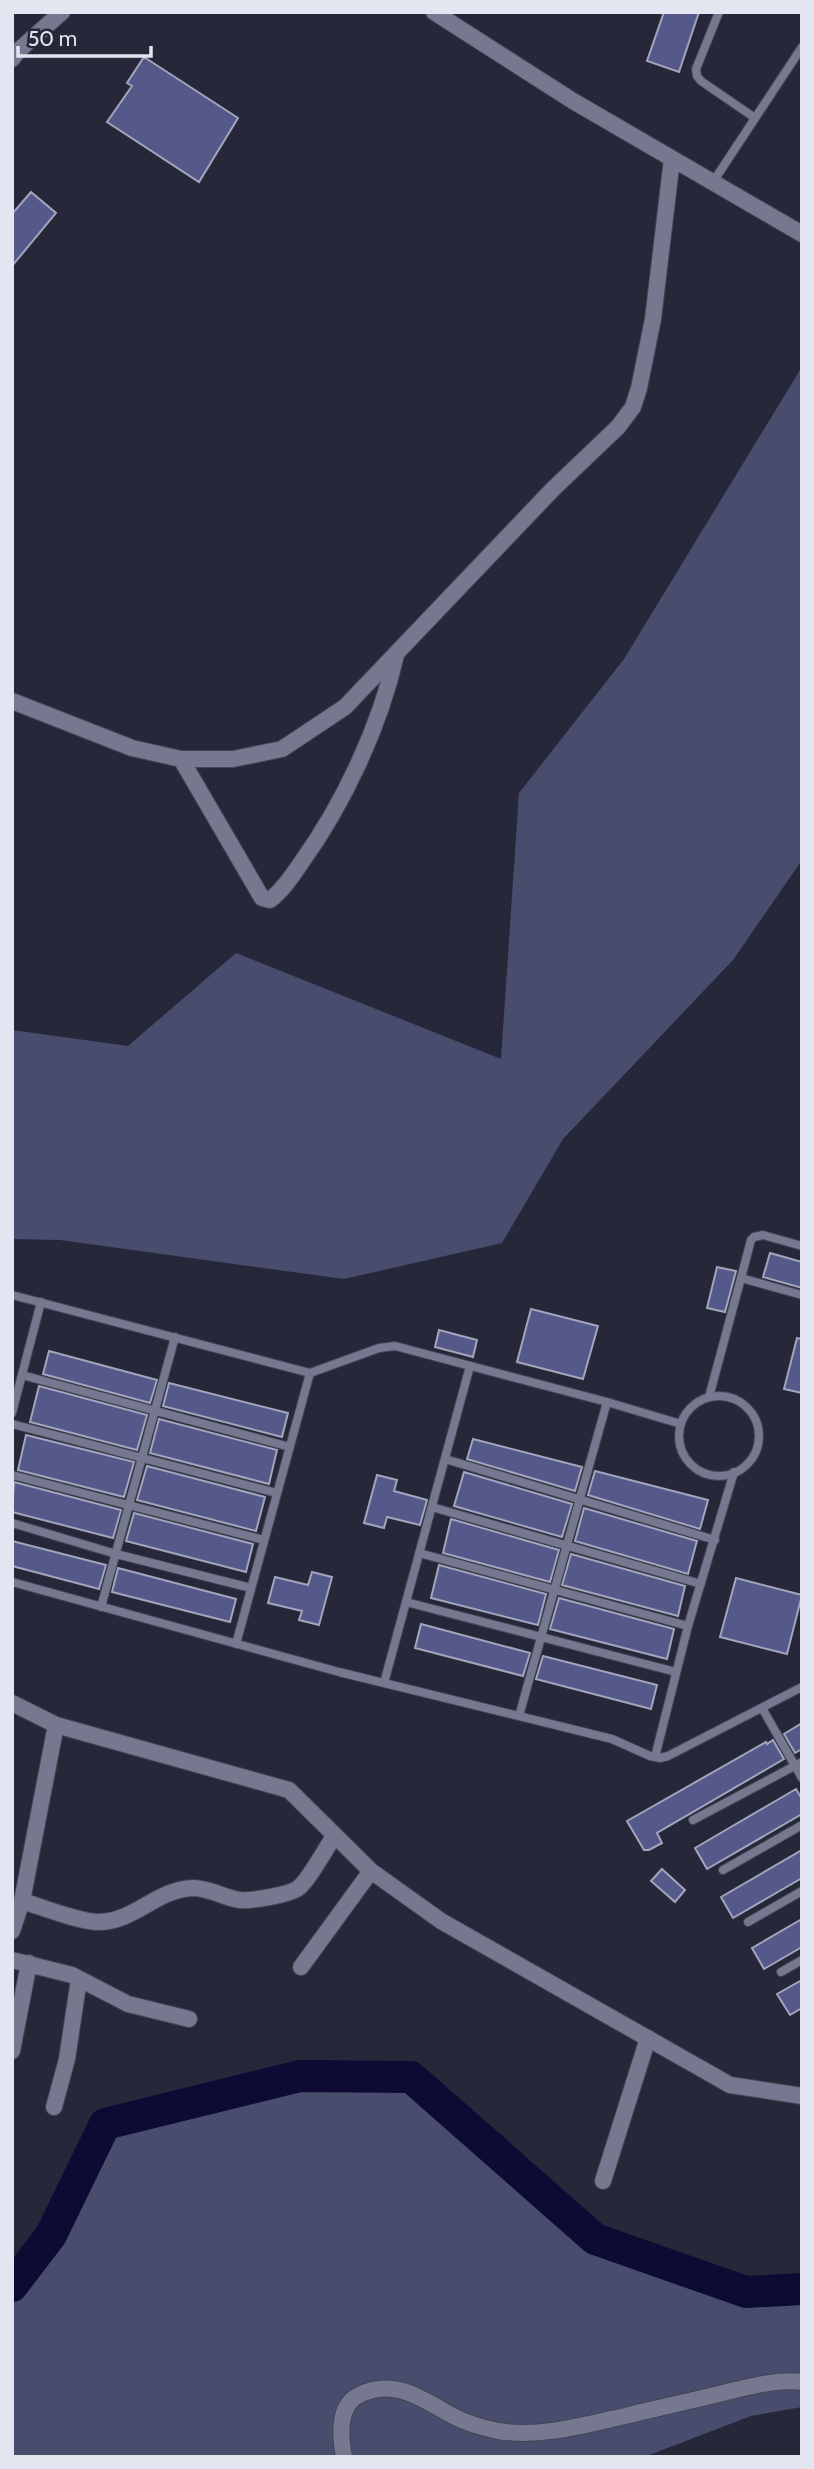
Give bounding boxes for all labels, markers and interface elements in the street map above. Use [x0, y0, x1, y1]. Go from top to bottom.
scale bar [18, 14, 150, 58]
text: 50 m [28, 26, 77, 51]

